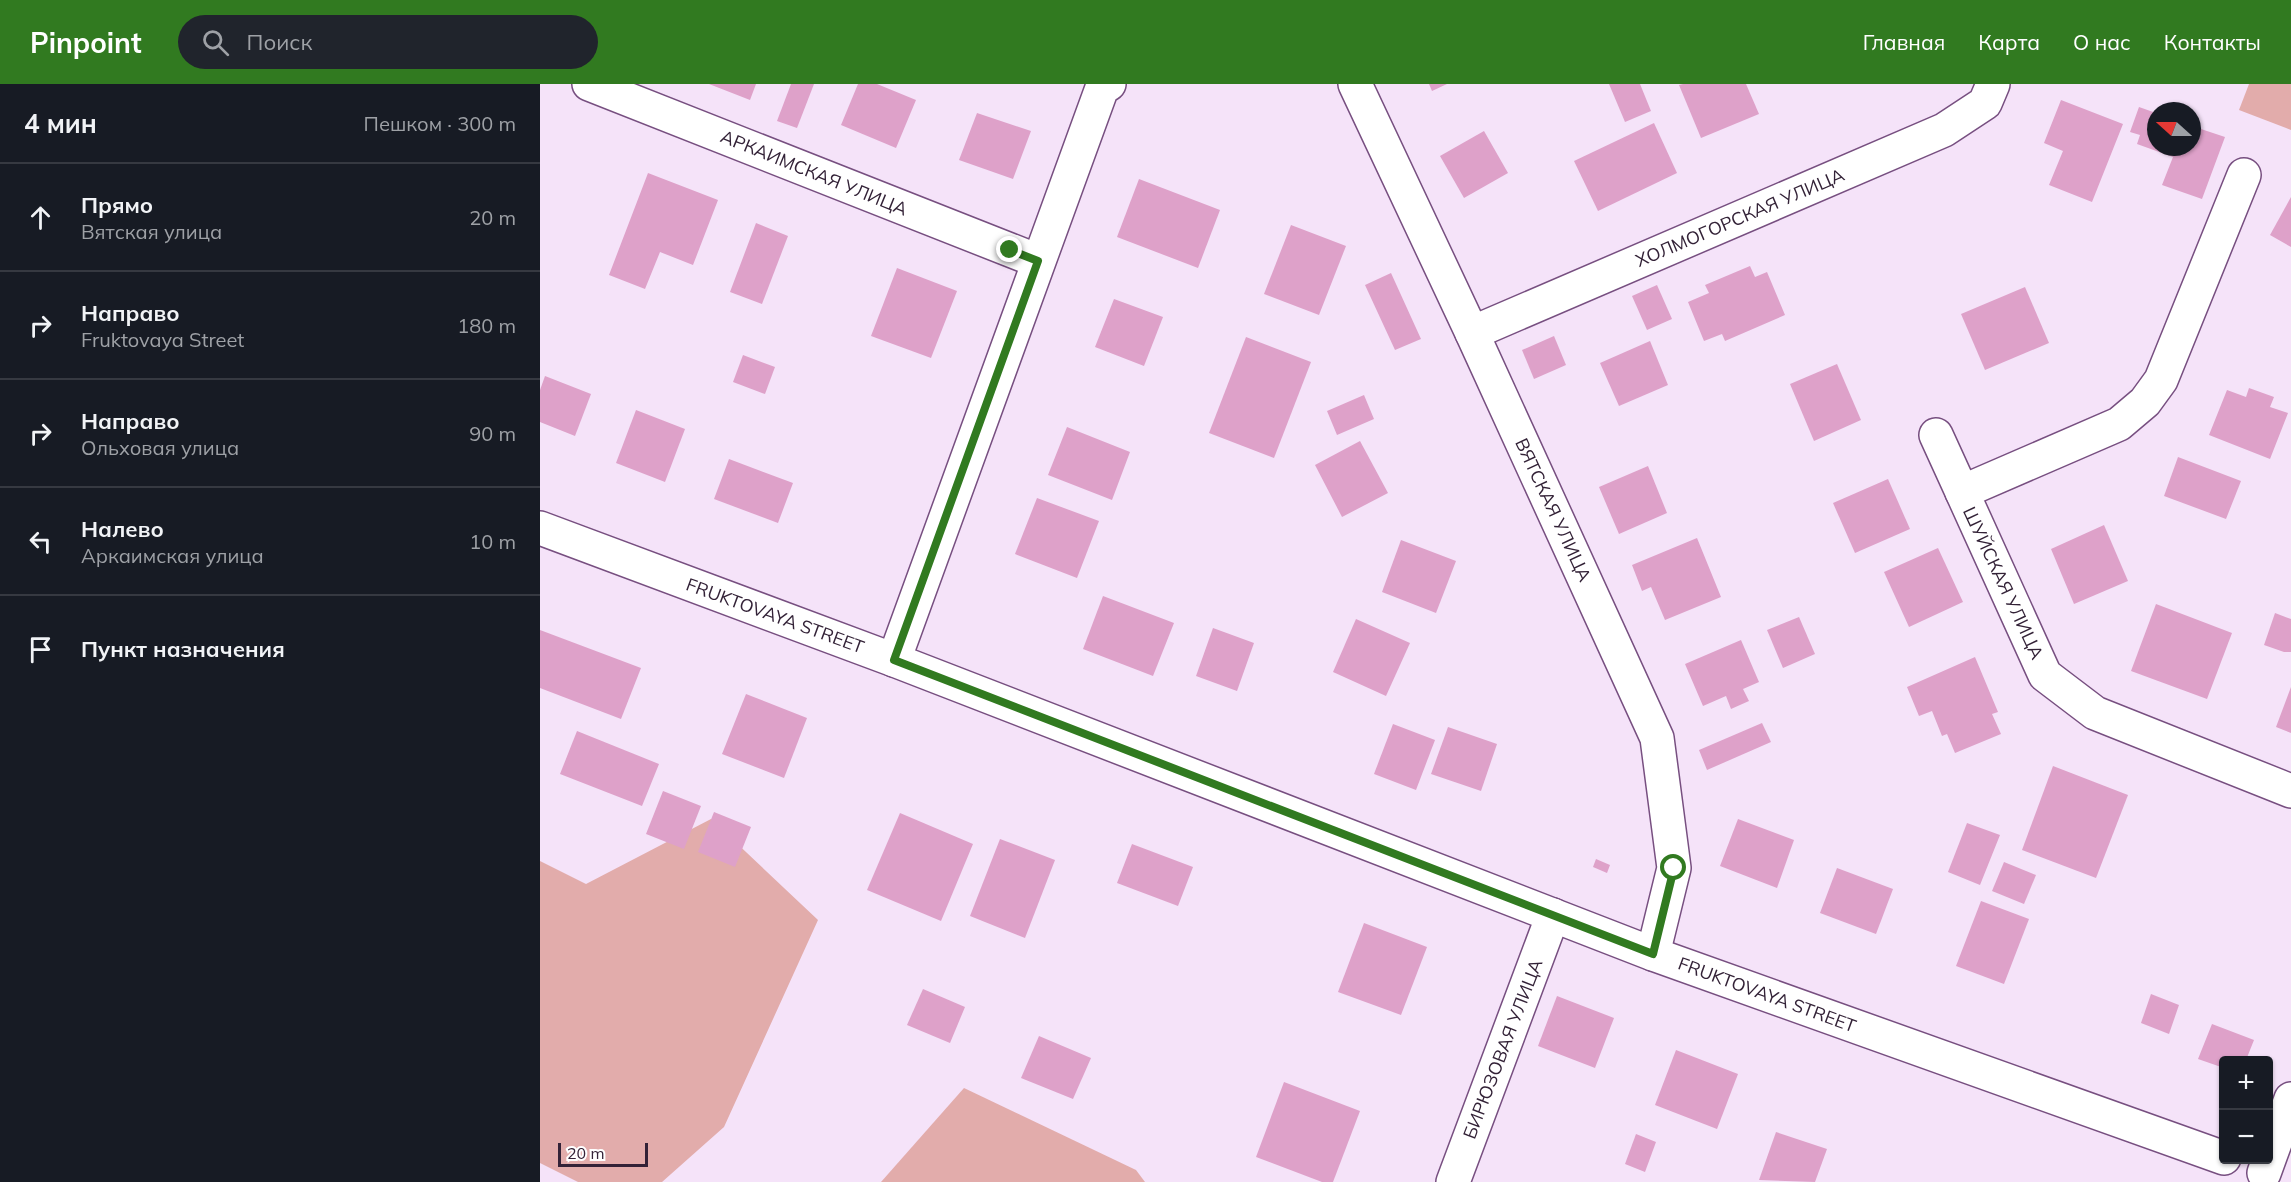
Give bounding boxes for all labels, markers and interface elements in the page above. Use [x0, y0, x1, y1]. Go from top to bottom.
search box [178, 15, 598, 69]
text: Pinpoint [30, 25, 142, 60]
icon: search [199, 26, 232, 59]
text: Поиск [247, 28, 312, 56]
text: Главная [1863, 29, 1945, 55]
text: Карта [1978, 29, 2040, 55]
text: О нас [2073, 29, 2131, 55]
text: Контакты [2164, 29, 2261, 55]
north arrow [2147, 102, 2201, 156]
text: 4 мин [24, 107, 97, 140]
text: Пешком · 300 m [364, 111, 516, 136]
street label: АРКАИМСКАЯ УЛИЦА [717, 125, 911, 221]
street label: ХОЛМОГОРСКАЯ УЛИЦА [1632, 163, 1848, 272]
text: Прямо [81, 191, 153, 219]
icon: ahead [24, 201, 57, 234]
text: 20 m [469, 205, 516, 230]
text: Вятская улица [81, 219, 222, 244]
route end [996, 236, 1022, 262]
text: Направо [81, 299, 179, 327]
icon: right [24, 309, 57, 342]
text: 180 m [457, 313, 516, 338]
text: Fruktovaya Street [81, 327, 244, 352]
text: Направо [81, 407, 179, 435]
icon: right [24, 417, 57, 450]
text: 90 m [469, 421, 516, 446]
street label: ВЯТСКАЯ УЛИЦА [1510, 434, 1597, 585]
text: Ольховая улица [81, 435, 239, 460]
street label: ШУЙСКАЯ УЛИЦА [1958, 503, 2049, 663]
text: Налево [81, 515, 164, 543]
icon: left [24, 525, 57, 558]
text: 10 m [469, 529, 516, 554]
text: Аркаимская улица [81, 543, 264, 568]
street label: FRUKTOVAYA STREET [683, 573, 867, 658]
icon: arrive [24, 633, 57, 666]
text: Пункт назначения [81, 635, 285, 663]
route start [1660, 854, 1686, 880]
street label: FRUKTOVAYA STREET [1675, 952, 1859, 1037]
street label: БИРЮЗОВАЯ УЛИЦА [1458, 956, 1547, 1142]
map controls [2219, 1056, 2273, 1164]
button: + [2219, 1056, 2273, 1110]
button: − [2219, 1110, 2273, 1164]
scale bar [558, 1140, 648, 1168]
text: 20 m [567, 1143, 604, 1163]

